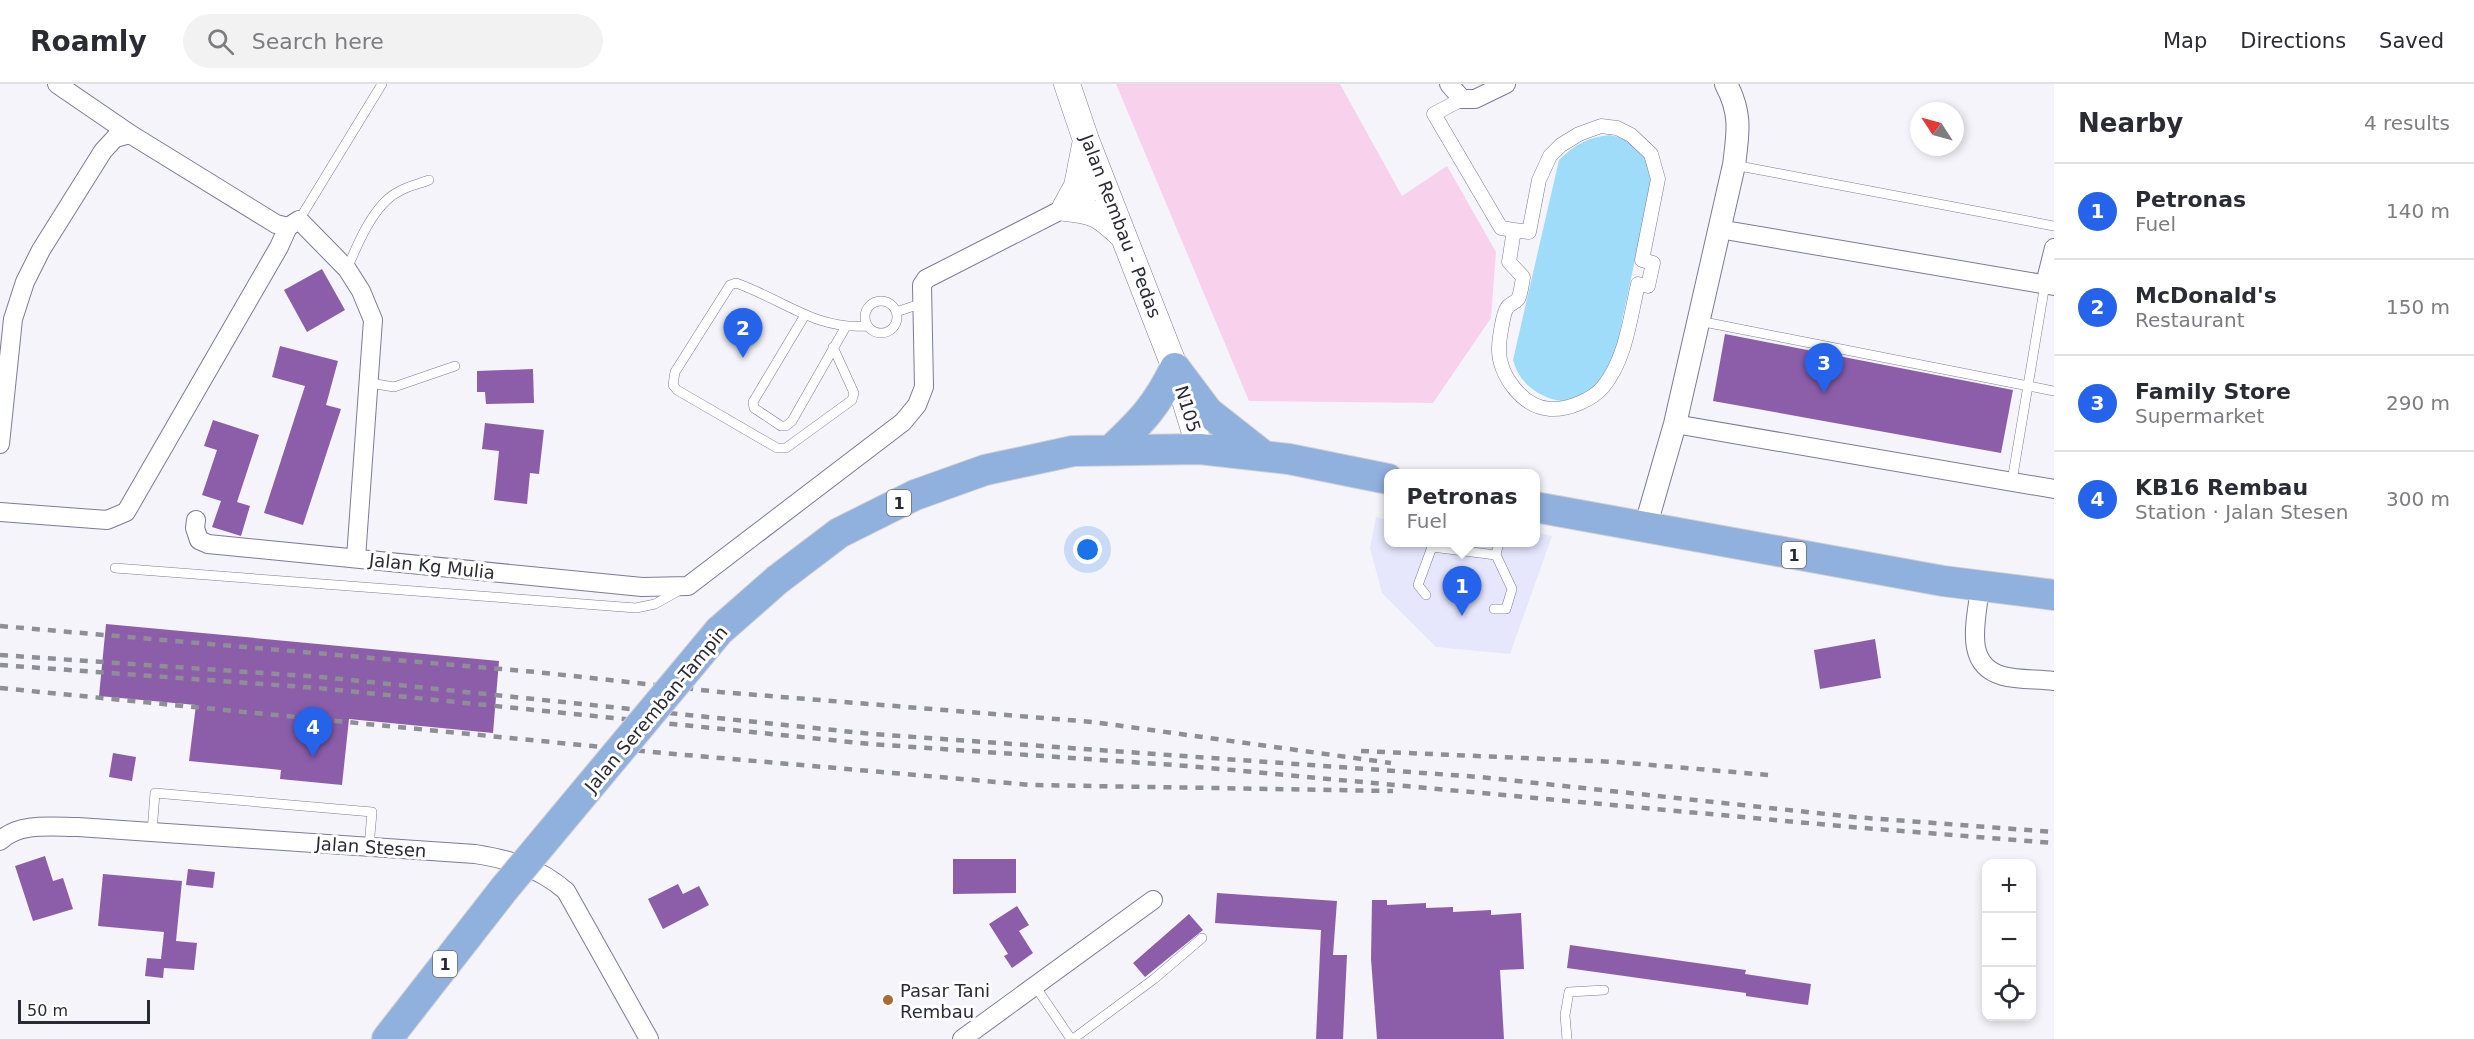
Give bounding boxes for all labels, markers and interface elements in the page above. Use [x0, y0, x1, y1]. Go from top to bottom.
search box [183, 14, 603, 68]
text: Roamly [30, 25, 147, 58]
icon: search [204, 25, 237, 58]
text: Search here [252, 29, 384, 54]
text: Map [2163, 29, 2207, 53]
text: Directions [2240, 29, 2346, 53]
text: Saved [2379, 29, 2444, 53]
north arrow [1910, 102, 1964, 156]
text: Nearby [2078, 108, 2183, 138]
text: 4 results [2364, 111, 2450, 135]
street label: Jalan Rembau - Pedas [1076, 130, 1166, 321]
text: Petronas [2135, 187, 2246, 212]
text: 1 [2091, 199, 2104, 223]
text: 140 m [2386, 199, 2450, 223]
text: Fuel [2135, 212, 2176, 236]
text: McDonald's [2135, 283, 2277, 308]
text: 2 [2091, 295, 2104, 319]
text: 150 m [2386, 295, 2450, 319]
pin: 2 [724, 308, 762, 358]
text: Restaurant [2135, 308, 2245, 332]
pin: 3 [1804, 344, 1844, 393]
text: Family Store [2135, 379, 2291, 404]
street label: N105 [1171, 383, 1205, 435]
text: 3 [2091, 391, 2104, 415]
text: 290 m [2386, 391, 2450, 415]
text: Supermarket [2135, 404, 2264, 428]
popup [1384, 469, 1540, 547]
text: KB16 Rembau [2135, 475, 2308, 500]
text: Petronas [1406, 484, 1518, 509]
text: 4 [2091, 487, 2104, 511]
text: 300 m [2386, 487, 2450, 511]
road number: 1 [887, 490, 911, 516]
text: Station · Jalan Stesen [2135, 500, 2348, 524]
text: Fuel [1406, 509, 1447, 533]
your location [1073, 535, 1102, 564]
road number: 1 [1782, 542, 1806, 568]
street label: Jalan Kg Mulia [367, 549, 496, 583]
pin: 1 [1442, 566, 1482, 616]
street label: Jalan Seremban-Tampin [580, 622, 732, 797]
pin: 4 [294, 708, 332, 757]
street label: Jalan Stesen [314, 833, 427, 861]
map controls [1982, 859, 2036, 1021]
button: + [1982, 859, 2036, 913]
button: − [1982, 913, 2036, 967]
road number: 1 [433, 951, 457, 977]
button: locate [1982, 967, 2036, 1021]
place label: Pasar Tani Rembau [900, 980, 990, 1022]
marker: Pasar Tani Rembau [881, 993, 895, 1007]
scale bar [18, 997, 150, 1024]
text: 50 m [27, 1001, 68, 1020]

